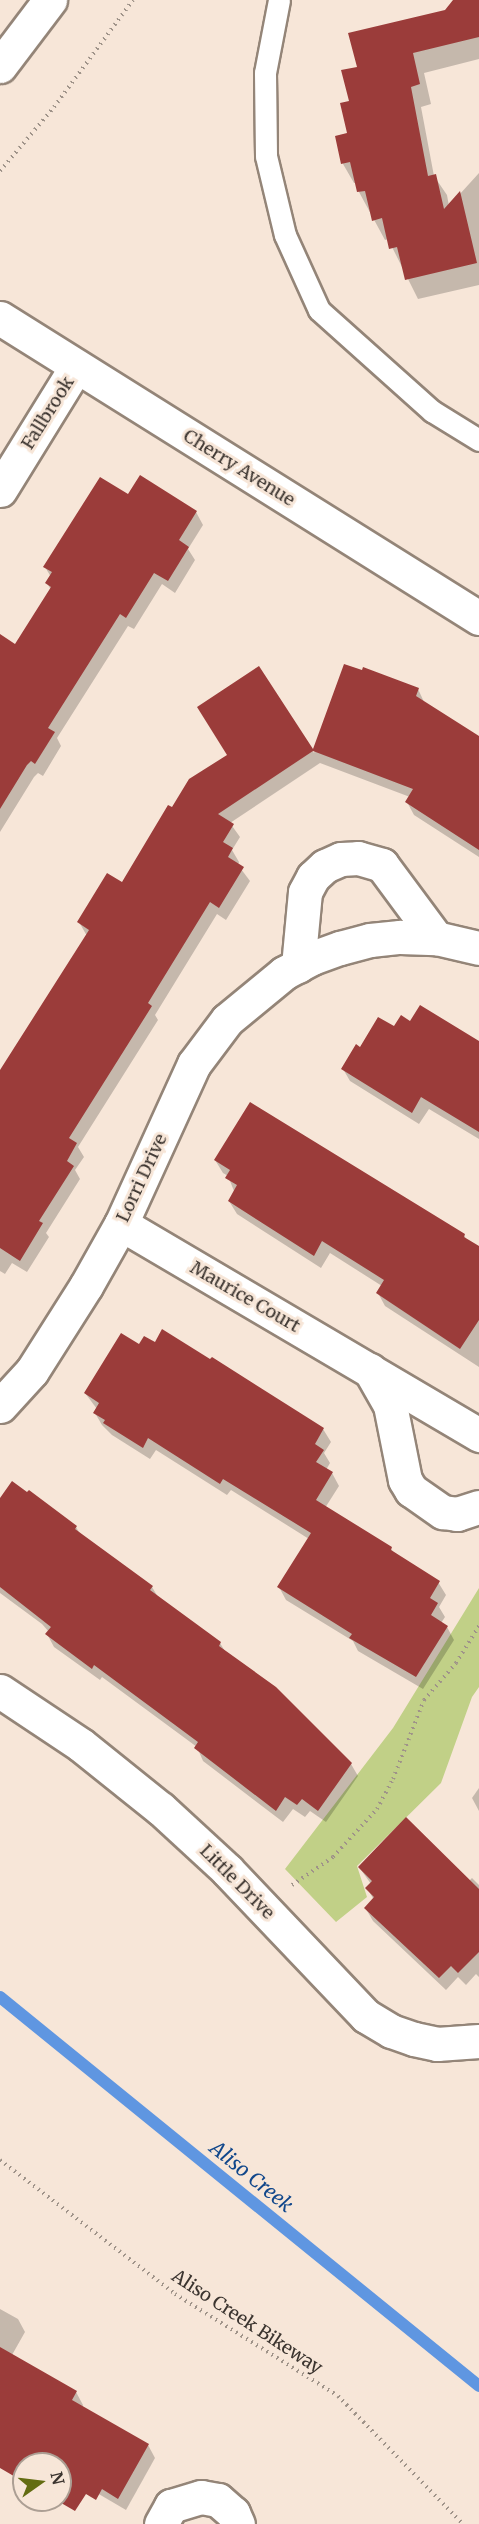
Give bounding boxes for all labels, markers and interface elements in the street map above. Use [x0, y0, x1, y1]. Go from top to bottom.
street label: Fallbrook [17, 373, 79, 453]
street label: Cherry Avenue [179, 425, 299, 511]
street label: Lorri Drive [112, 1130, 172, 1226]
street label: Maurice Court [186, 1257, 304, 1337]
street label: Little Drive [195, 1840, 279, 1924]
water label: Aliso Creek [206, 2135, 298, 2217]
street label: Aliso Creek Bikeway [168, 2265, 326, 2379]
north arrow [12, 2452, 72, 2512]
text: N [46, 2470, 69, 2487]

